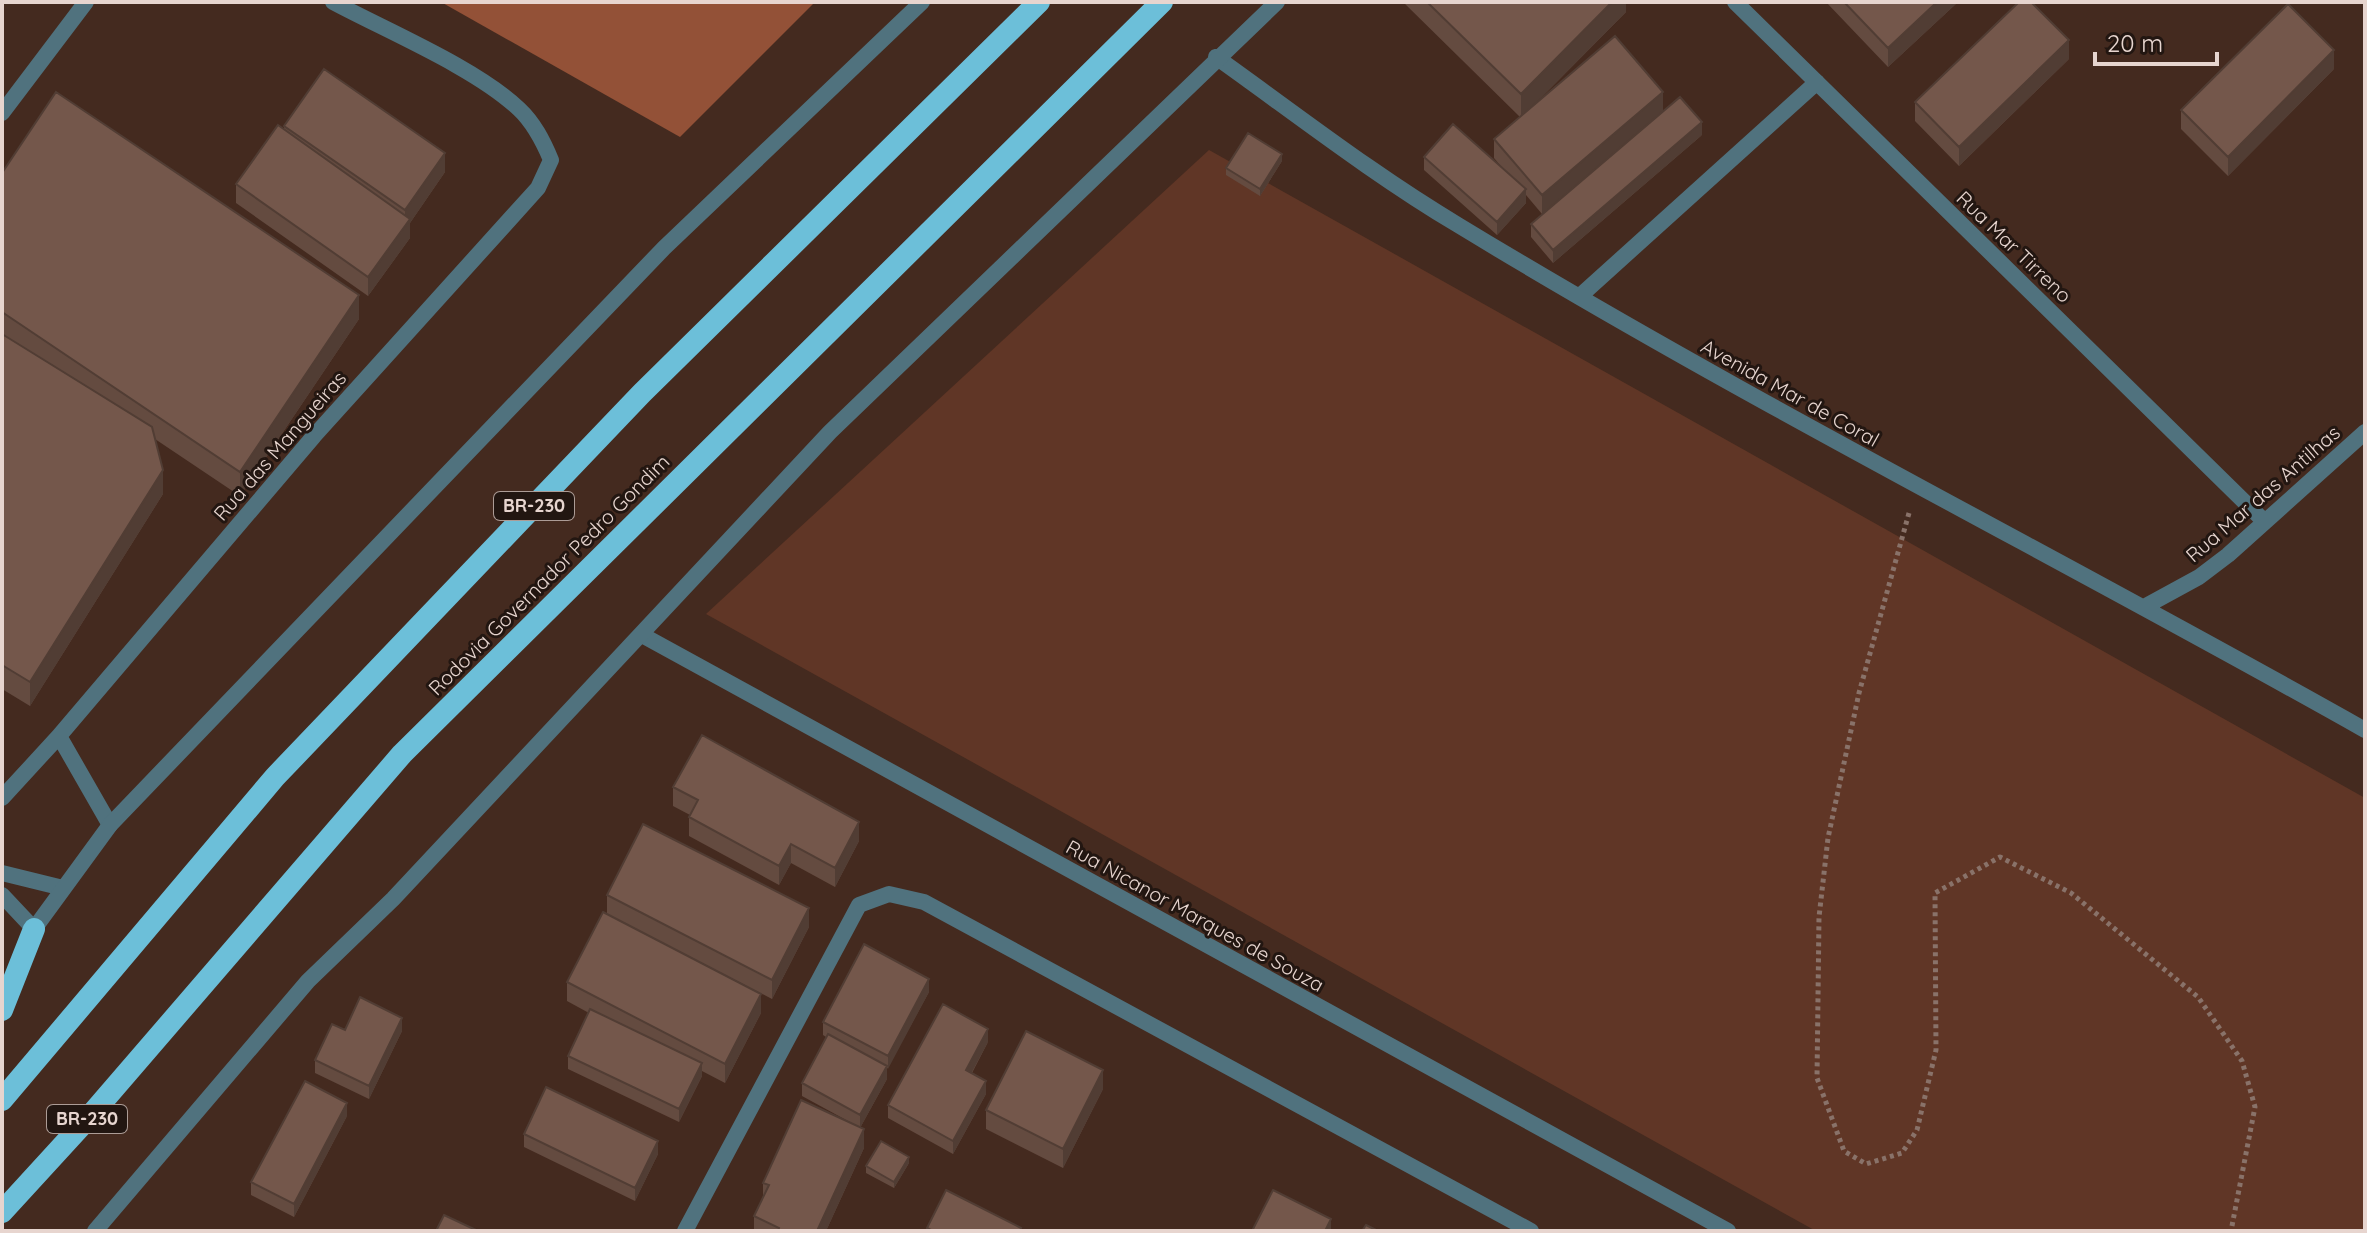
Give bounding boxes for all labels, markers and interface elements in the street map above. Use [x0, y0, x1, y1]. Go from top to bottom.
scale bar [2095, 16, 2217, 66]
text: 20 m [2107, 28, 2163, 58]
street label: Rua Mar Tirreno [1952, 185, 2077, 308]
street label: Avenida Mar de Coral [1697, 333, 1884, 452]
street label: Rua das Mangueiras [208, 366, 351, 525]
street label: Rua Mar das Antilhas [2180, 420, 2345, 567]
street label: Rodovia Governador Pedro Gondim [423, 449, 674, 700]
road number: BR-230 [494, 492, 574, 520]
street label: Rua Nicanor Marques de Souza [1062, 834, 1329, 997]
road number: BR-230 [47, 1105, 127, 1133]

